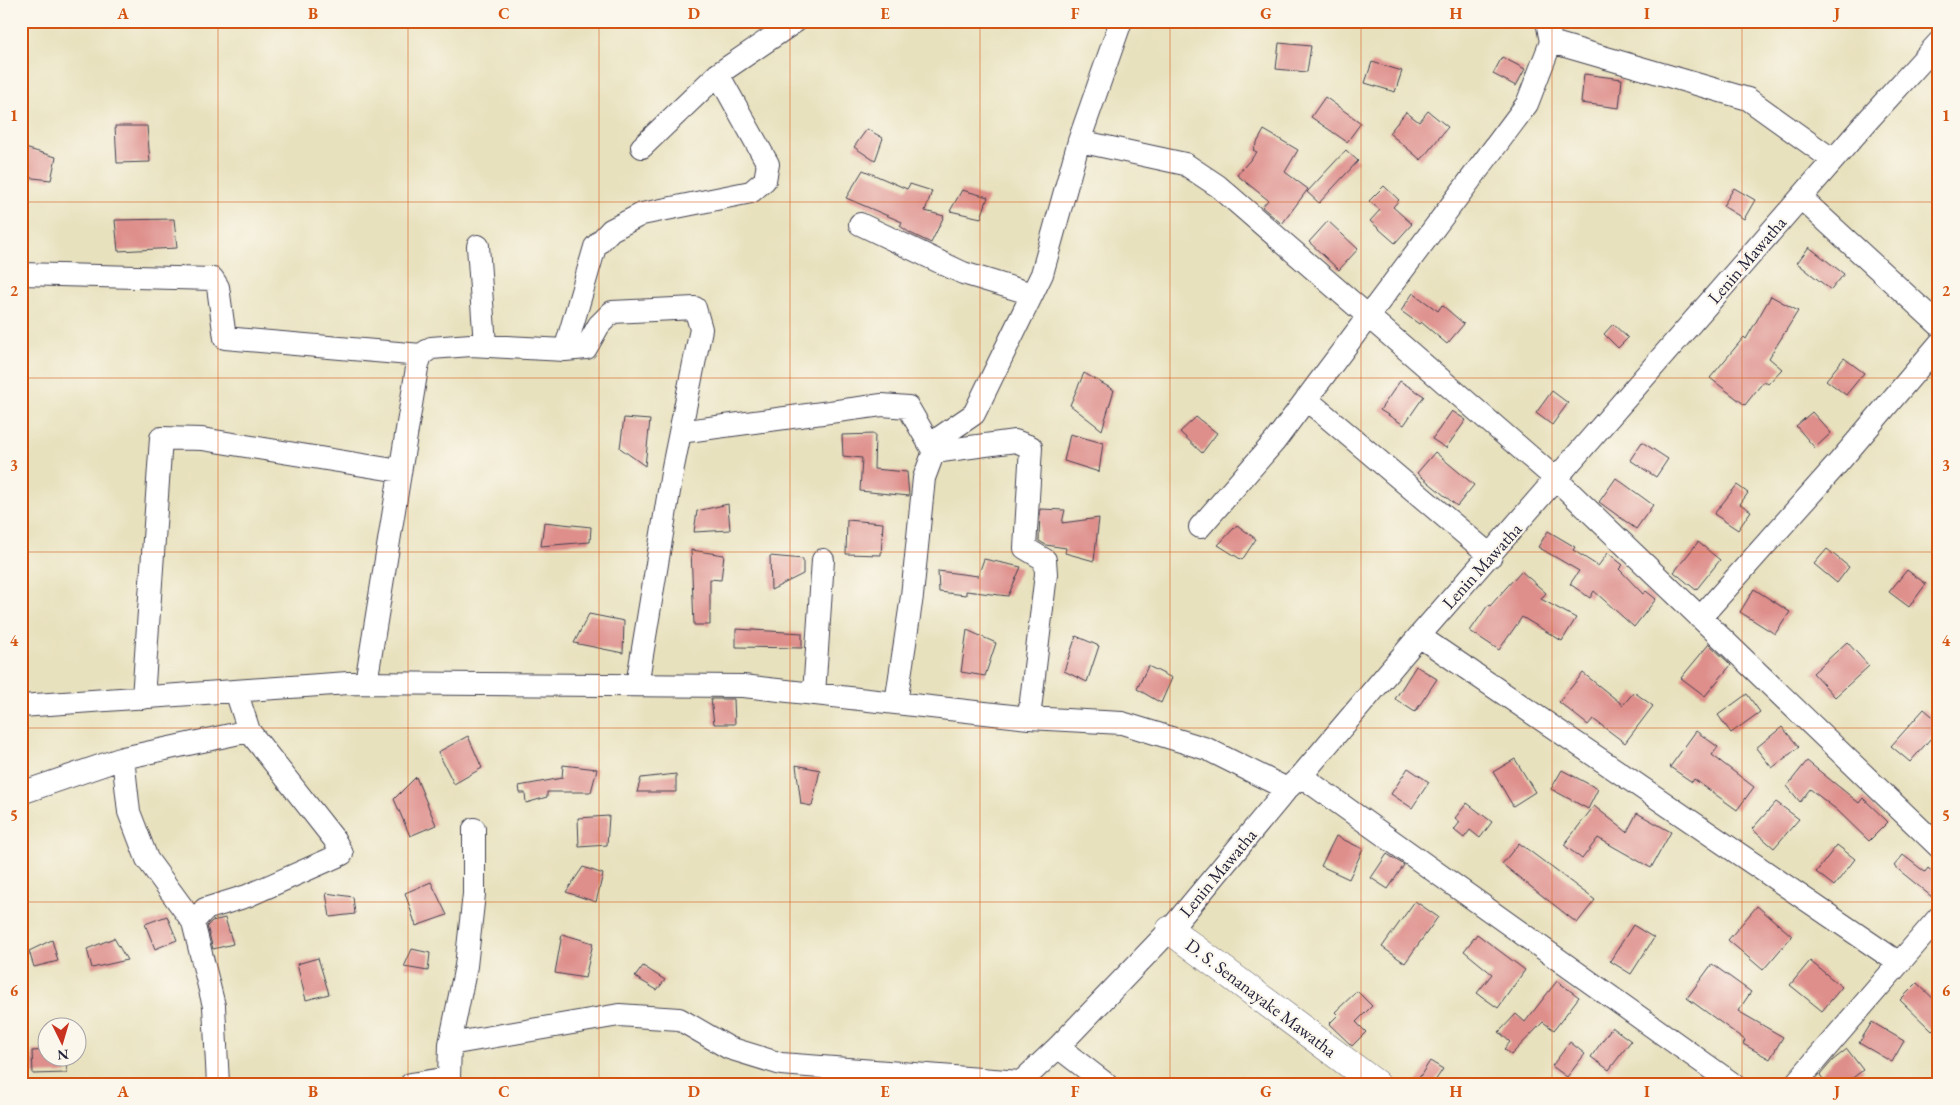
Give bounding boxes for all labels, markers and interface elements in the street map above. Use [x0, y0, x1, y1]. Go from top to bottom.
text: A [116, 3, 129, 24]
text: B [308, 3, 318, 24]
text: C [498, 3, 510, 24]
text: D [688, 3, 700, 24]
text: E [880, 3, 890, 24]
text: F [1071, 3, 1080, 24]
text: G [1260, 3, 1272, 24]
text: H [1450, 3, 1463, 24]
text: I [1644, 3, 1650, 24]
text: J [1832, 3, 1840, 24]
text: 1 [10, 105, 18, 126]
text: 1 [1942, 105, 1950, 126]
street label: Lenin Mawatha [1702, 211, 1791, 308]
text: 2 [10, 280, 19, 301]
text: 2 [1942, 280, 1951, 301]
text: 3 [10, 455, 18, 476]
text: 3 [1942, 455, 1950, 476]
street label: Lenin Mawatha [1437, 517, 1527, 614]
text: 4 [10, 630, 19, 651]
text: 4 [1942, 630, 1951, 651]
text: 5 [10, 805, 18, 826]
text: 5 [1942, 805, 1950, 826]
street label: Lenin Mawatha [1174, 823, 1262, 922]
street label: D. S. Senanayake Mawatha [1181, 933, 1342, 1062]
text: 6 [10, 980, 19, 1001]
text: 6 [1942, 980, 1951, 1001]
north arrow [38, 1018, 88, 1068]
text: N [56, 1045, 70, 1064]
text: A [116, 1081, 129, 1102]
text: B [308, 1081, 318, 1102]
text: C [498, 1081, 510, 1102]
text: D [688, 1081, 700, 1102]
text: E [880, 1081, 890, 1102]
text: F [1071, 1081, 1080, 1102]
text: G [1260, 1081, 1272, 1102]
text: H [1450, 1081, 1463, 1102]
text: I [1644, 1081, 1650, 1102]
text: J [1832, 1081, 1840, 1102]

